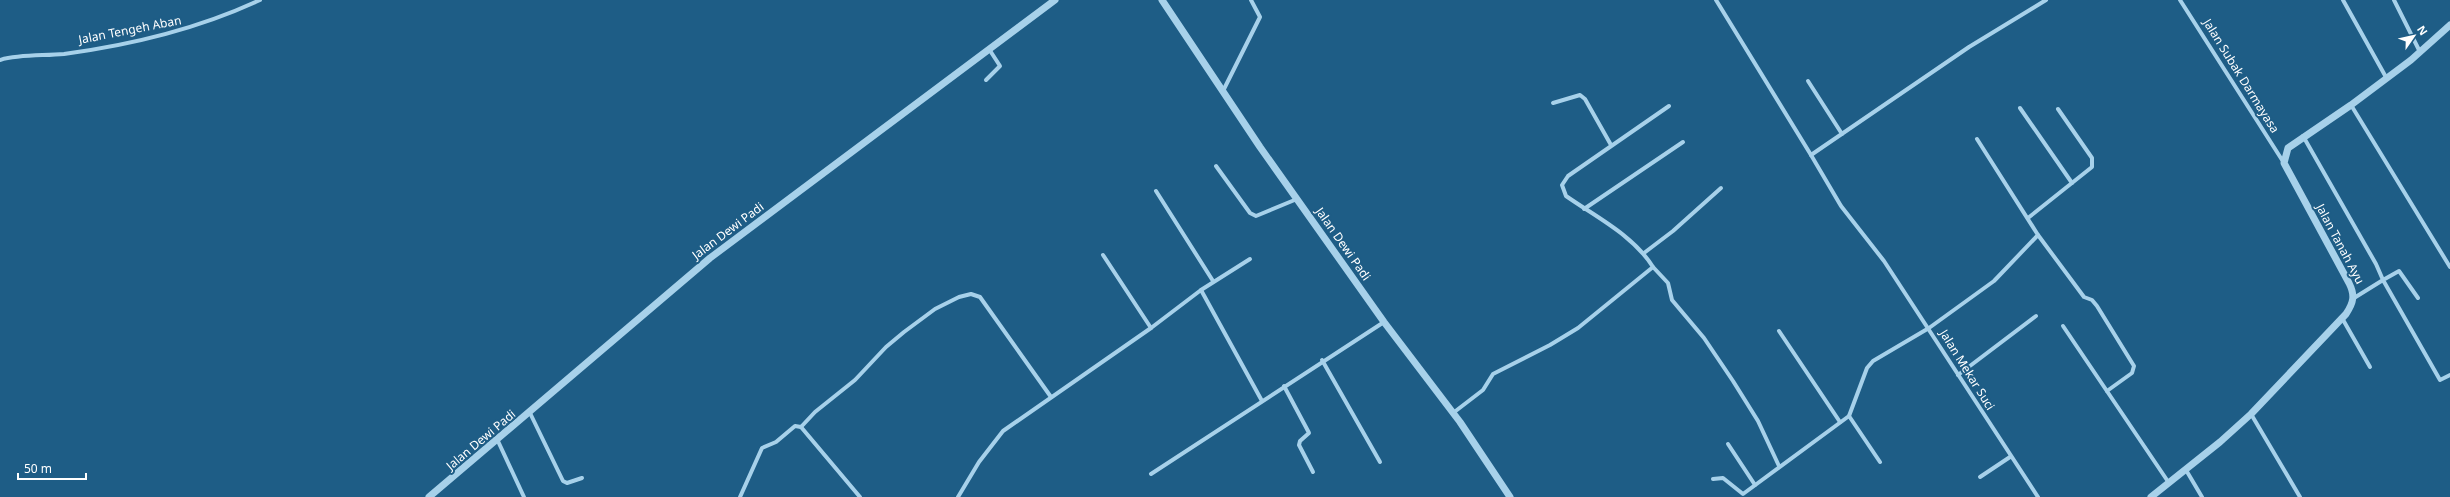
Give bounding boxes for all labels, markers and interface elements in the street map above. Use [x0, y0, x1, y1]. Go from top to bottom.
street label: Jalan Tengeh Aban [76, 11, 183, 48]
street label: Jalan Subak Darmayasa [2199, 15, 2284, 136]
north arrow [2394, 16, 2434, 56]
text: N [2414, 22, 2431, 38]
street label: Jalan Dewi Padi [688, 198, 767, 264]
street label: Jalan Tanah Ayu [2312, 200, 2369, 287]
street label: Jalan Dewi Padi [1311, 203, 1375, 284]
street label: Jalan Mekar Suci [1935, 325, 1999, 413]
street label: Jalan Dewi Padi [442, 406, 519, 474]
scale bar [18, 455, 86, 481]
text: 50 m [24, 460, 52, 477]

